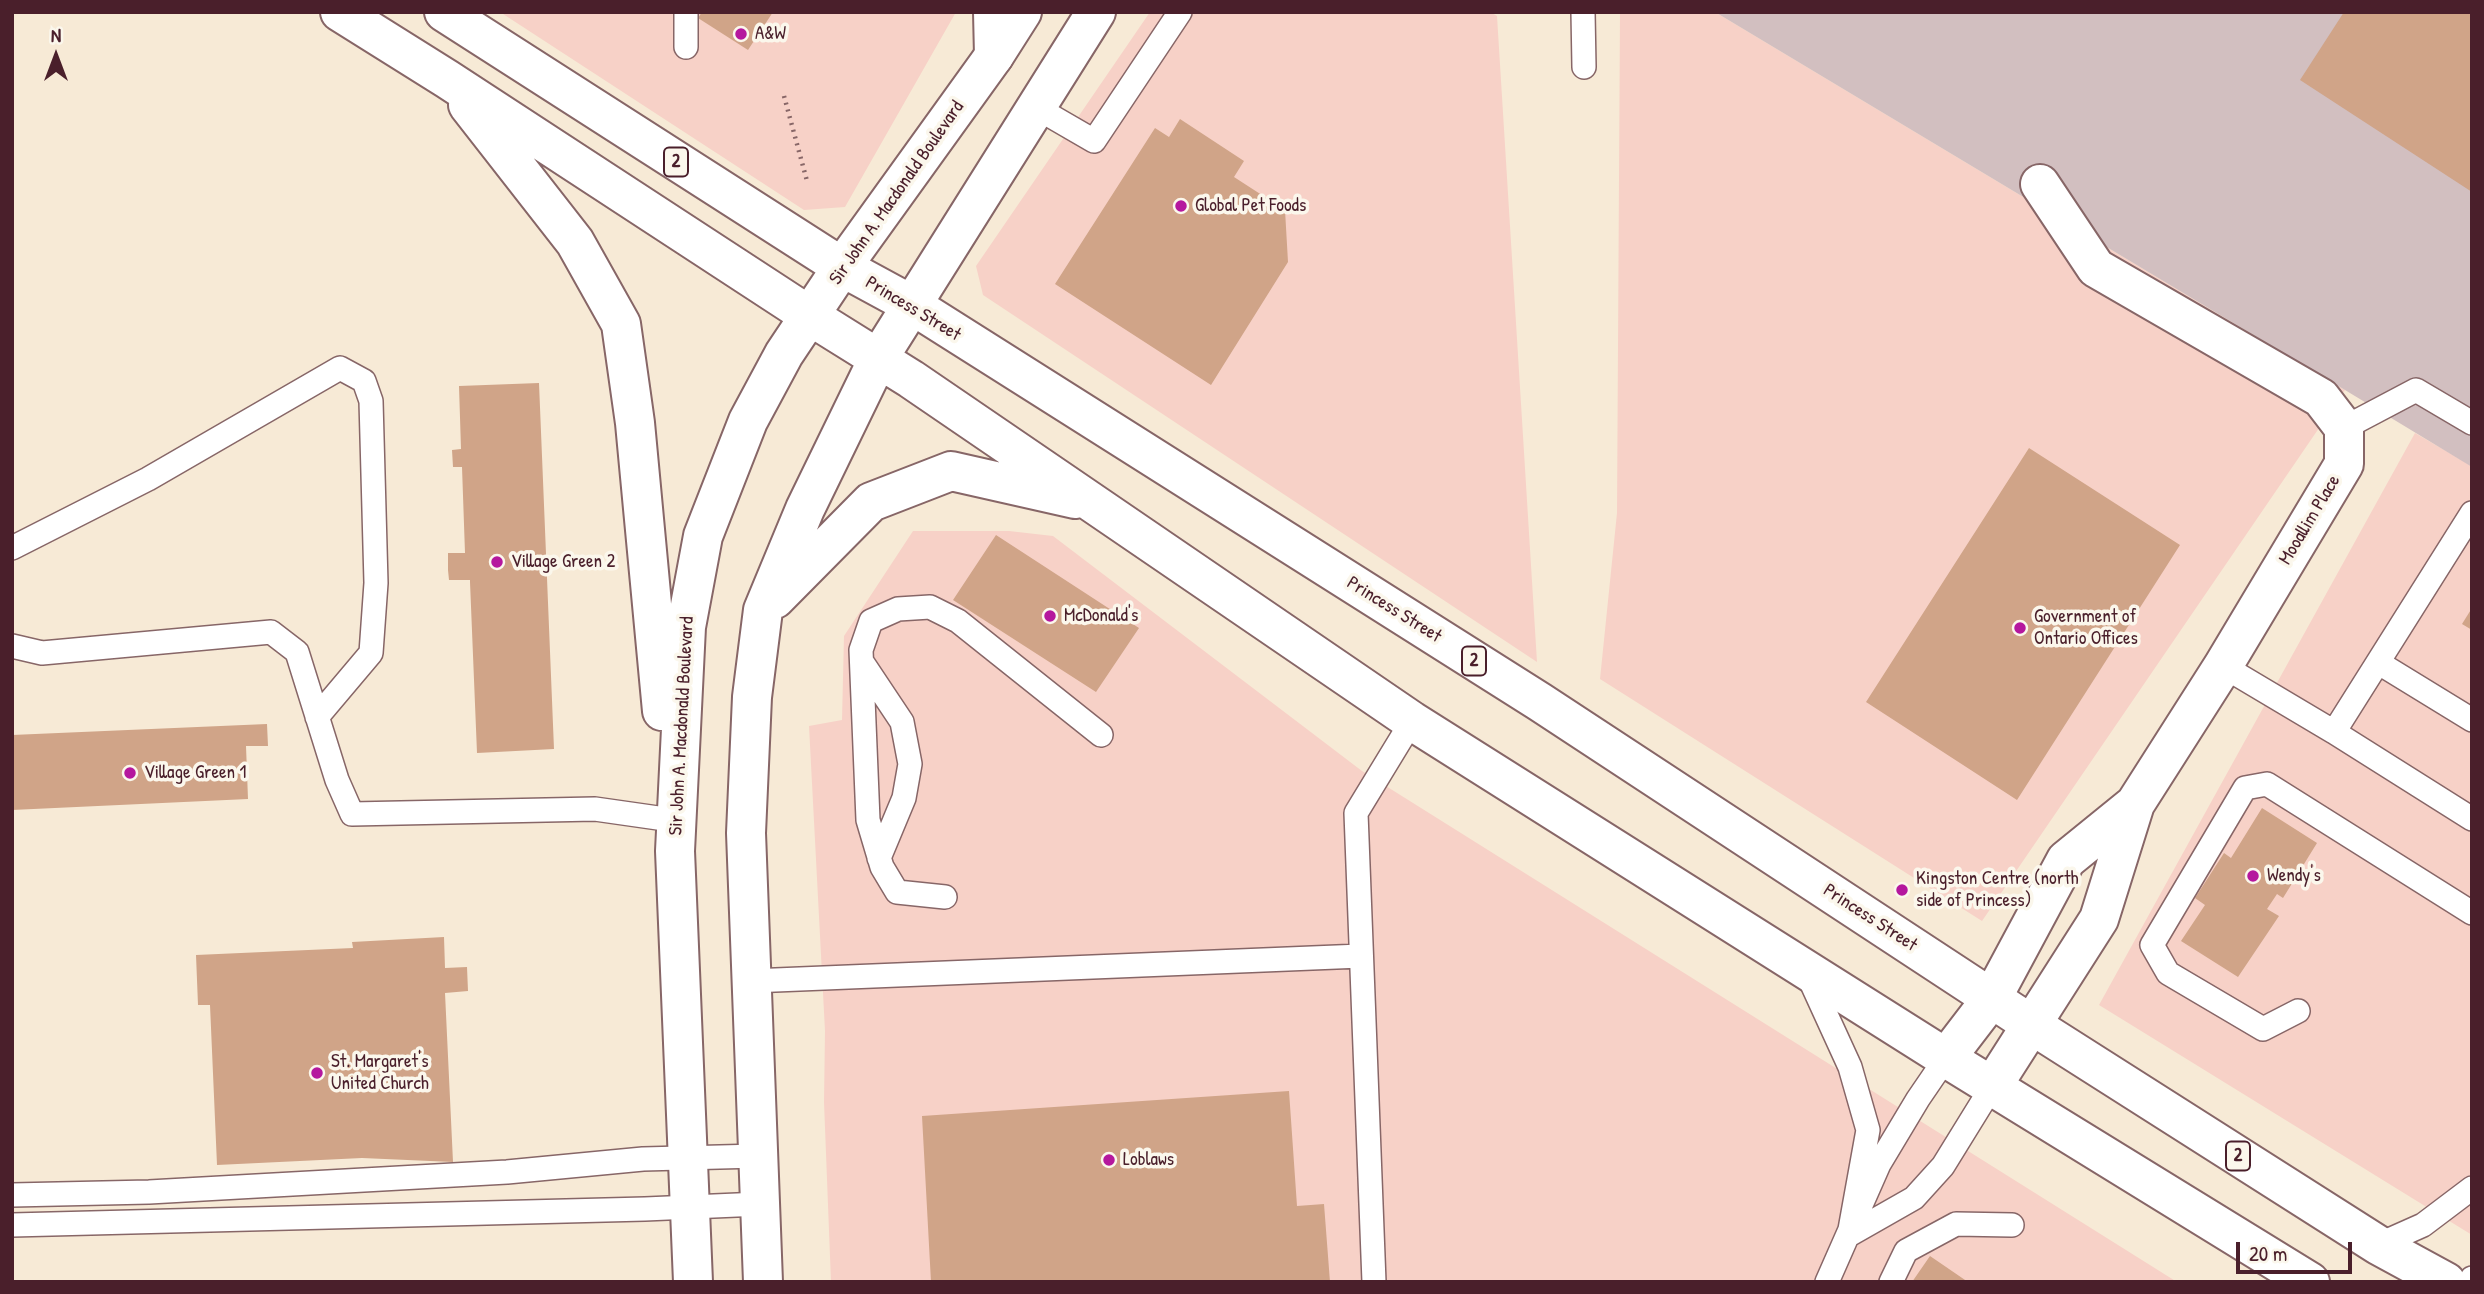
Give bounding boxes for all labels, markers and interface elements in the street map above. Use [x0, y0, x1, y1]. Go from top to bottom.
north arrow [21, 21, 91, 91]
text: N [51, 22, 61, 48]
place label: A&W [755, 23, 786, 45]
marker: A&W [733, 26, 749, 42]
street label: Sir John A. Macdonald Boulevard [825, 97, 969, 289]
road number: 2 [664, 148, 688, 176]
place label: Global Pet Foods [1195, 195, 1306, 217]
marker: Global Pet Foods [1173, 198, 1189, 214]
street label: Princess Street [861, 272, 965, 346]
street label: Mooallim Place [2274, 471, 2346, 569]
place label: Village Green 2 [511, 551, 615, 573]
marker: Village Green 2 [489, 554, 505, 570]
street label: Princess Street [1342, 572, 1446, 648]
place label: McDonald's [1064, 605, 1138, 627]
place label: Government of Ontario Offices [2034, 606, 2138, 650]
marker: McDonald's [1042, 608, 1058, 624]
street label: Sir John A. Macdonald Boulevard [665, 616, 699, 836]
marker: Government of Ontario Offices [2012, 620, 2028, 636]
road number: 2 [1462, 646, 1486, 676]
place label: Village Green 1 [144, 762, 246, 784]
marker: Village Green 1 [122, 765, 138, 781]
place label: Wendy's [2267, 865, 2321, 887]
place label: Kingston Centre (north side of Princess) [1916, 868, 2078, 912]
marker: Wendy's [2245, 868, 2261, 884]
street label: Princess Street [1819, 879, 1921, 957]
marker: Kingston Centre (north side of Princess) [1894, 882, 1910, 898]
place label: St. Margaret's United Church [331, 1051, 429, 1095]
marker: St. Margaret's United Church [309, 1065, 325, 1081]
road number: 2 [2226, 1142, 2250, 1170]
place label: Loblaws [1123, 1149, 1174, 1171]
marker: Loblaws [1101, 1152, 1117, 1168]
scale bar [2239, 1228, 2354, 1272]
text: 20 m [2249, 1239, 2287, 1268]

